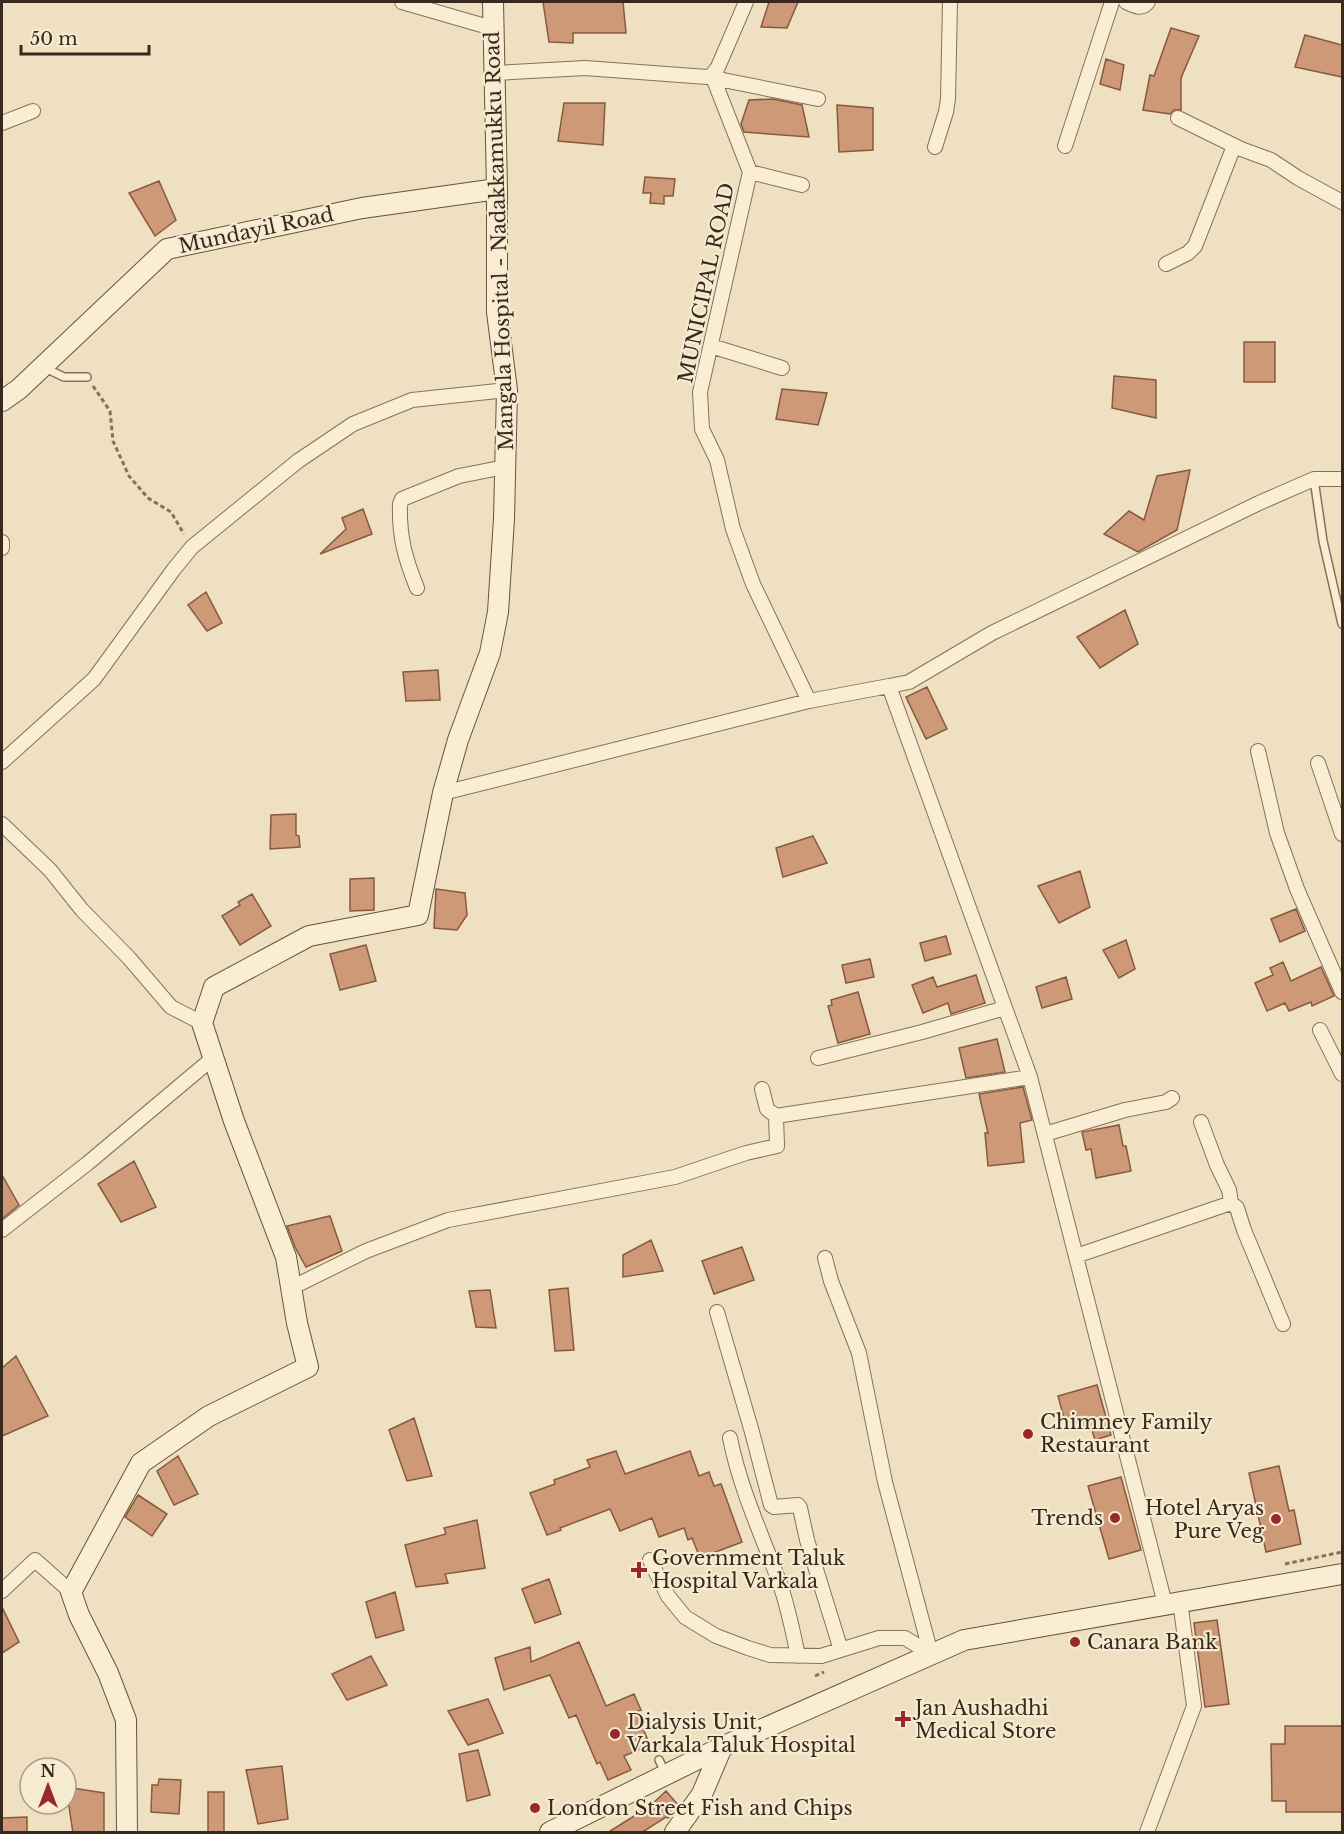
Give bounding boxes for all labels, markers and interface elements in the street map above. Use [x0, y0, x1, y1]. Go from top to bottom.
scale bar [21, 18, 148, 56]
text: 50 m [30, 28, 78, 50]
street label: Mangala Hospital - Nadakkamukku Road [480, 31, 518, 451]
street label: MUNICIPAL ROAD [673, 181, 739, 385]
street label: Mundayil Road [176, 202, 336, 258]
place label: Chimney Family Restaurant [1040, 1410, 1212, 1457]
marker: Chimney Family Restaurant [1021, 1427, 1035, 1441]
place label: Hotel Aryas Pure Veg [1145, 1496, 1265, 1543]
place label: Trends [1031, 1506, 1103, 1530]
marker: Trends [1108, 1511, 1122, 1525]
marker: Hotel Aryas Pure Veg [1269, 1512, 1283, 1526]
place label: Government Taluk Hospital Varkala [652, 1546, 846, 1593]
marker: Government Taluk Hospital Varkala [630, 1561, 648, 1579]
place label: Canara Bank [1087, 1630, 1218, 1654]
marker: Canara Bank [1068, 1635, 1082, 1649]
place label: Jan Aushadhi Medical Store [912, 1696, 1056, 1743]
place label: Dialysis Unit, Varkala Taluk Hospital [626, 1710, 856, 1757]
marker: Jan Aushadhi Medical Store [896, 1712, 910, 1726]
marker: Dialysis Unit, Varkala Taluk Hospital [608, 1727, 622, 1741]
north arrow [18, 1756, 78, 1816]
text: N [40, 1761, 56, 1781]
place label: London Street Fish and Chips [547, 1796, 853, 1820]
marker: London Street Fish and Chips [528, 1801, 542, 1815]

